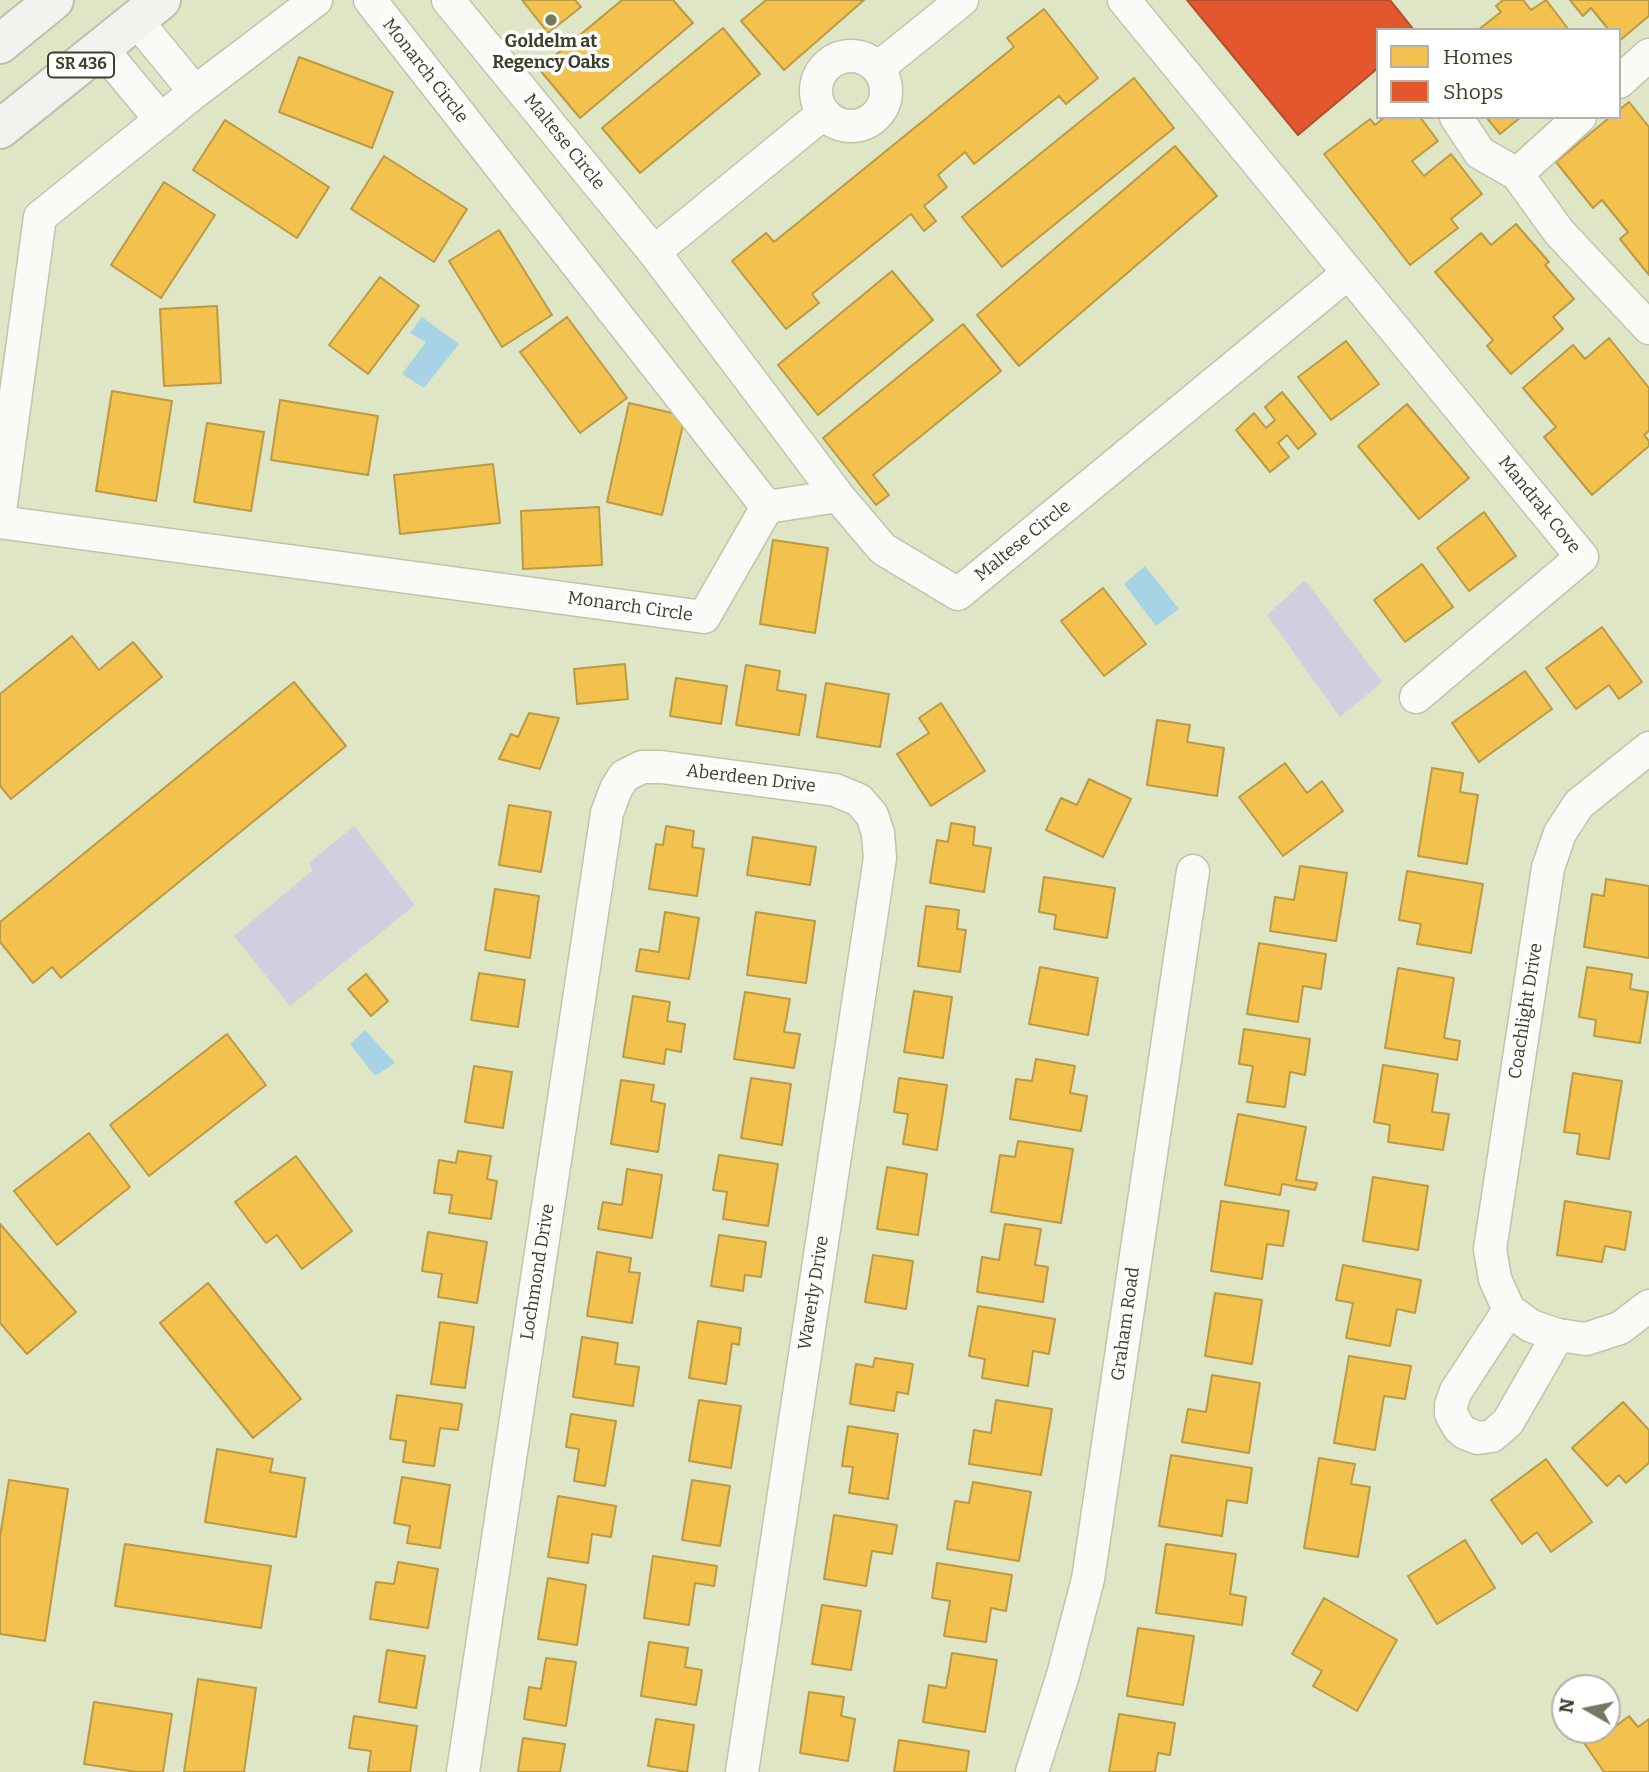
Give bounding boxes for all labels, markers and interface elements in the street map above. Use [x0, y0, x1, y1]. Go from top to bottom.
marker: Goldelm at Regency Oaks [543, 12, 559, 28]
street label: Monarch Circle [378, 15, 472, 127]
legend [1376, 28, 1621, 119]
place label: Goldelm at Regency Oaks [492, 31, 610, 74]
text: Homes [1443, 44, 1513, 70]
road number: SR 436 [48, 53, 114, 78]
text: Shops [1443, 79, 1503, 105]
street label: Maltese Circle [519, 90, 609, 194]
street label: Mandrak Cove [1493, 452, 1585, 558]
street label: Maltese Circle [971, 496, 1075, 586]
street label: Monarch Circle [566, 588, 694, 626]
street label: Aberdeen Drive [685, 760, 817, 798]
street label: Coachlight Drive [1505, 941, 1547, 1081]
street label: Lochmond Drive [517, 1202, 559, 1342]
street label: Waverly Drive [794, 1234, 834, 1352]
street label: Graham Road [1107, 1266, 1145, 1382]
north arrow [1551, 1674, 1621, 1744]
text: N [1554, 1697, 1579, 1715]

